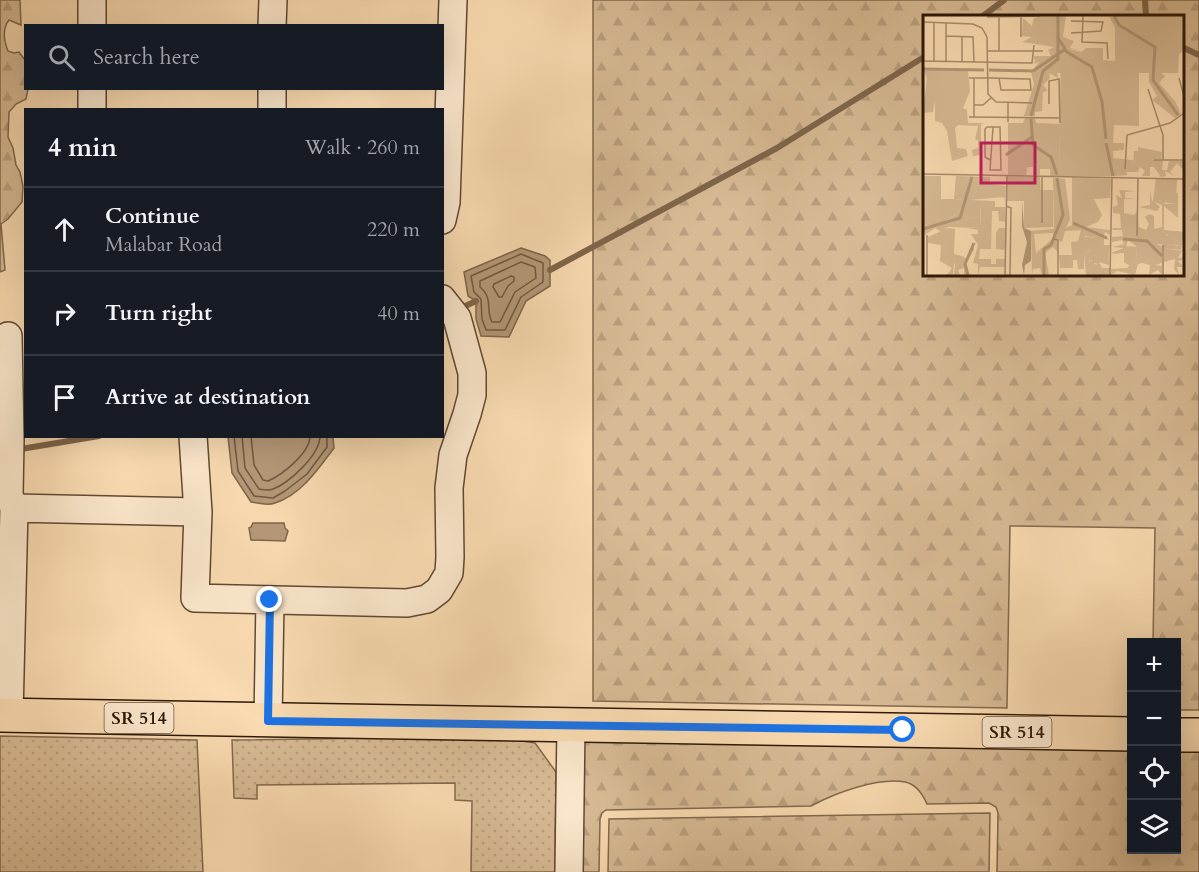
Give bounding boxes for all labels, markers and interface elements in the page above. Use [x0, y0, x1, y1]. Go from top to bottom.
inset map [923, 15, 1184, 276]
search box [24, 24, 444, 90]
icon: search [45, 41, 78, 74]
text: Search here [93, 42, 200, 72]
text: 4 min [48, 130, 117, 165]
text: Walk · 260 m [305, 134, 420, 161]
text: Continue [105, 201, 200, 231]
icon: ahead [48, 213, 81, 246]
text: 220 m [367, 216, 420, 243]
text: Malabar Road [105, 231, 222, 258]
icon: right [48, 297, 81, 330]
text: Turn right [105, 298, 212, 328]
text: 40 m [377, 300, 420, 327]
icon: arrive [48, 381, 81, 414]
text: Arrive at destination [105, 382, 310, 412]
route end [256, 586, 282, 612]
map controls [1127, 638, 1181, 854]
button: + [1127, 638, 1181, 692]
button: − [1127, 692, 1181, 746]
road number: SR 514 [104, 703, 174, 733]
route start [889, 716, 915, 742]
road number: SR 514 [982, 717, 1052, 747]
button: locate [1127, 746, 1181, 800]
button: layers [1127, 800, 1181, 854]

